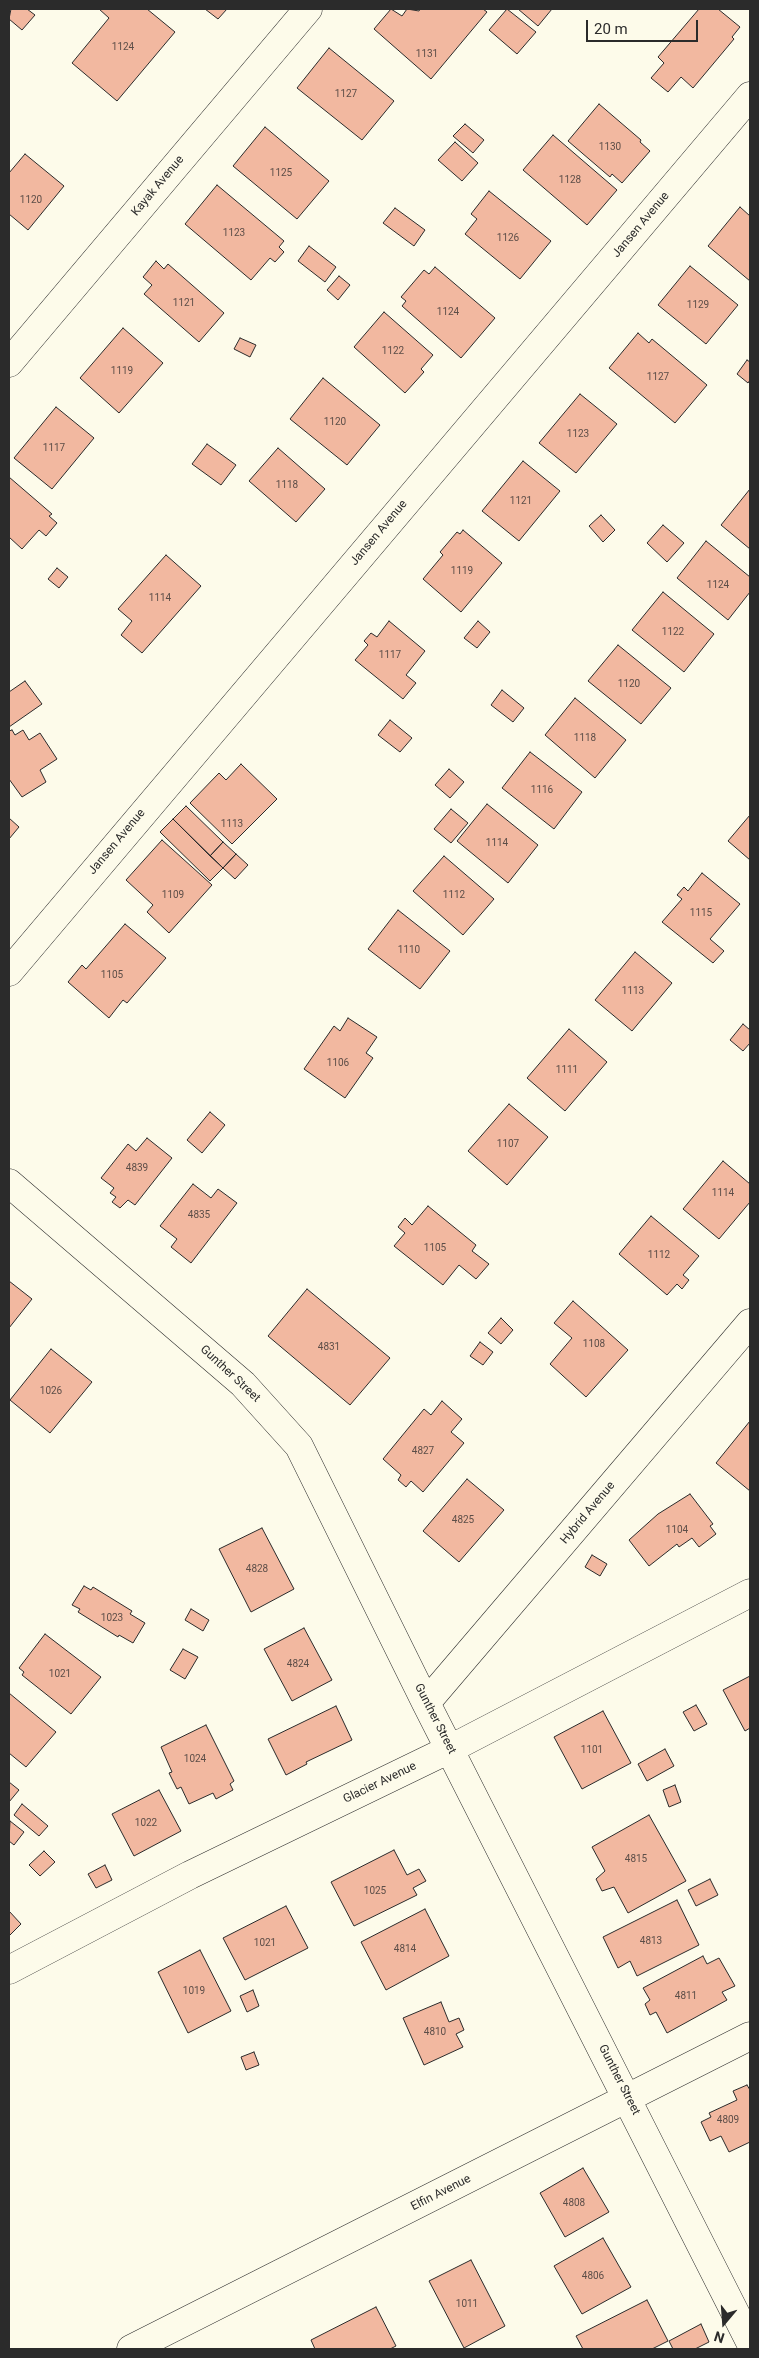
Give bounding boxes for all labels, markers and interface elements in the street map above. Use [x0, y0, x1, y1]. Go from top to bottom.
scale bar [589, 10, 702, 42]
text: 20 m [594, 20, 628, 38]
house number: 1124 [112, 41, 134, 53]
house number: 1131 [416, 48, 438, 60]
house number: 1127 [335, 88, 357, 100]
house number: 1130 [599, 141, 621, 153]
street label: Kayak Avenue [129, 153, 187, 219]
house number: 1125 [270, 167, 292, 179]
house number: 1128 [559, 174, 581, 186]
street label: Jansen Avenue [609, 189, 673, 261]
house number: 1120 [20, 194, 42, 206]
house number: 1123 [223, 227, 245, 239]
house number: 1126 [497, 232, 519, 244]
house number: 1121 [173, 297, 195, 309]
house number: 1129 [687, 299, 709, 311]
house number: 1124 [437, 306, 459, 318]
house number: 1122 [382, 345, 404, 357]
house number: 1119 [111, 365, 133, 377]
house number: 1127 [647, 371, 669, 383]
house number: 1120 [324, 416, 346, 428]
house number: 1123 [567, 428, 589, 440]
house number: 1117 [43, 442, 65, 454]
house number: 1118 [276, 479, 298, 491]
house number: 1121 [510, 495, 532, 507]
street label: Jansen Avenue [347, 497, 411, 569]
house number: 1119 [451, 565, 473, 577]
house number: 1124 [707, 579, 729, 591]
house number: 1114 [149, 592, 171, 604]
house number: 1122 [662, 626, 684, 638]
house number: 1117 [379, 649, 401, 661]
house number: 1120 [618, 678, 640, 690]
house number: 1118 [574, 732, 596, 744]
house number: 1116 [531, 784, 553, 796]
street label: Jansen Avenue [85, 806, 149, 878]
house number: 1113 [221, 818, 243, 830]
house number: 1114 [486, 837, 508, 849]
house number: 1109 [162, 889, 184, 901]
house number: 1112 [443, 889, 465, 901]
house number: 1115 [690, 907, 712, 919]
house number: 1110 [398, 944, 420, 956]
house number: 1105 [101, 969, 123, 981]
house number: 1113 [622, 985, 644, 997]
house number: 1106 [327, 1057, 349, 1069]
house number: 1111 [556, 1064, 578, 1076]
house number: 1107 [497, 1138, 519, 1150]
house number: 4839 [126, 1162, 148, 1174]
house number: 1114 [712, 1187, 734, 1199]
house number: 4835 [188, 1209, 210, 1221]
house number: 1105 [424, 1242, 446, 1254]
house number: 1112 [648, 1249, 670, 1261]
house number: 1108 [583, 1338, 605, 1350]
house number: 4831 [318, 1341, 340, 1353]
street label: Gunther Street [197, 1342, 263, 1406]
house number: 1026 [40, 1385, 62, 1397]
house number: 4827 [412, 1445, 434, 1457]
street label: Hybrid Avenue [558, 1479, 618, 1547]
house number: 4825 [452, 1514, 474, 1526]
house number: 1104 [666, 1524, 688, 1536]
house number: 4828 [246, 1563, 268, 1575]
house number: 1023 [101, 1612, 123, 1624]
house number: 4824 [287, 1658, 309, 1670]
house number: 1021 [49, 1668, 71, 1680]
street label: Gunther Street [411, 1681, 459, 1757]
house number: 1101 [581, 1744, 603, 1756]
house number: 1024 [184, 1753, 206, 1765]
street label: Glacier Avenue [341, 1759, 419, 1807]
house number: 1022 [135, 1817, 157, 1829]
house number: 4815 [625, 1853, 647, 1865]
house number: 1025 [364, 1885, 386, 1897]
house number: 4813 [640, 1935, 662, 1947]
house number: 1021 [254, 1937, 276, 1949]
house number: 4814 [394, 1943, 416, 1955]
house number: 1019 [183, 1985, 205, 1997]
house number: 4811 [675, 1990, 697, 2002]
house number: 4810 [424, 2026, 446, 2038]
street label: Gunther Street [595, 2042, 643, 2118]
house number: 4809 [717, 2114, 739, 2126]
street label: Elfin Avenue [409, 2172, 473, 2214]
house number: 4808 [563, 2197, 585, 2209]
house number: 4806 [582, 2270, 604, 2282]
house number: 1011 [456, 2298, 478, 2310]
north arrow [699, 2298, 749, 2348]
text: N [712, 2328, 727, 2346]

